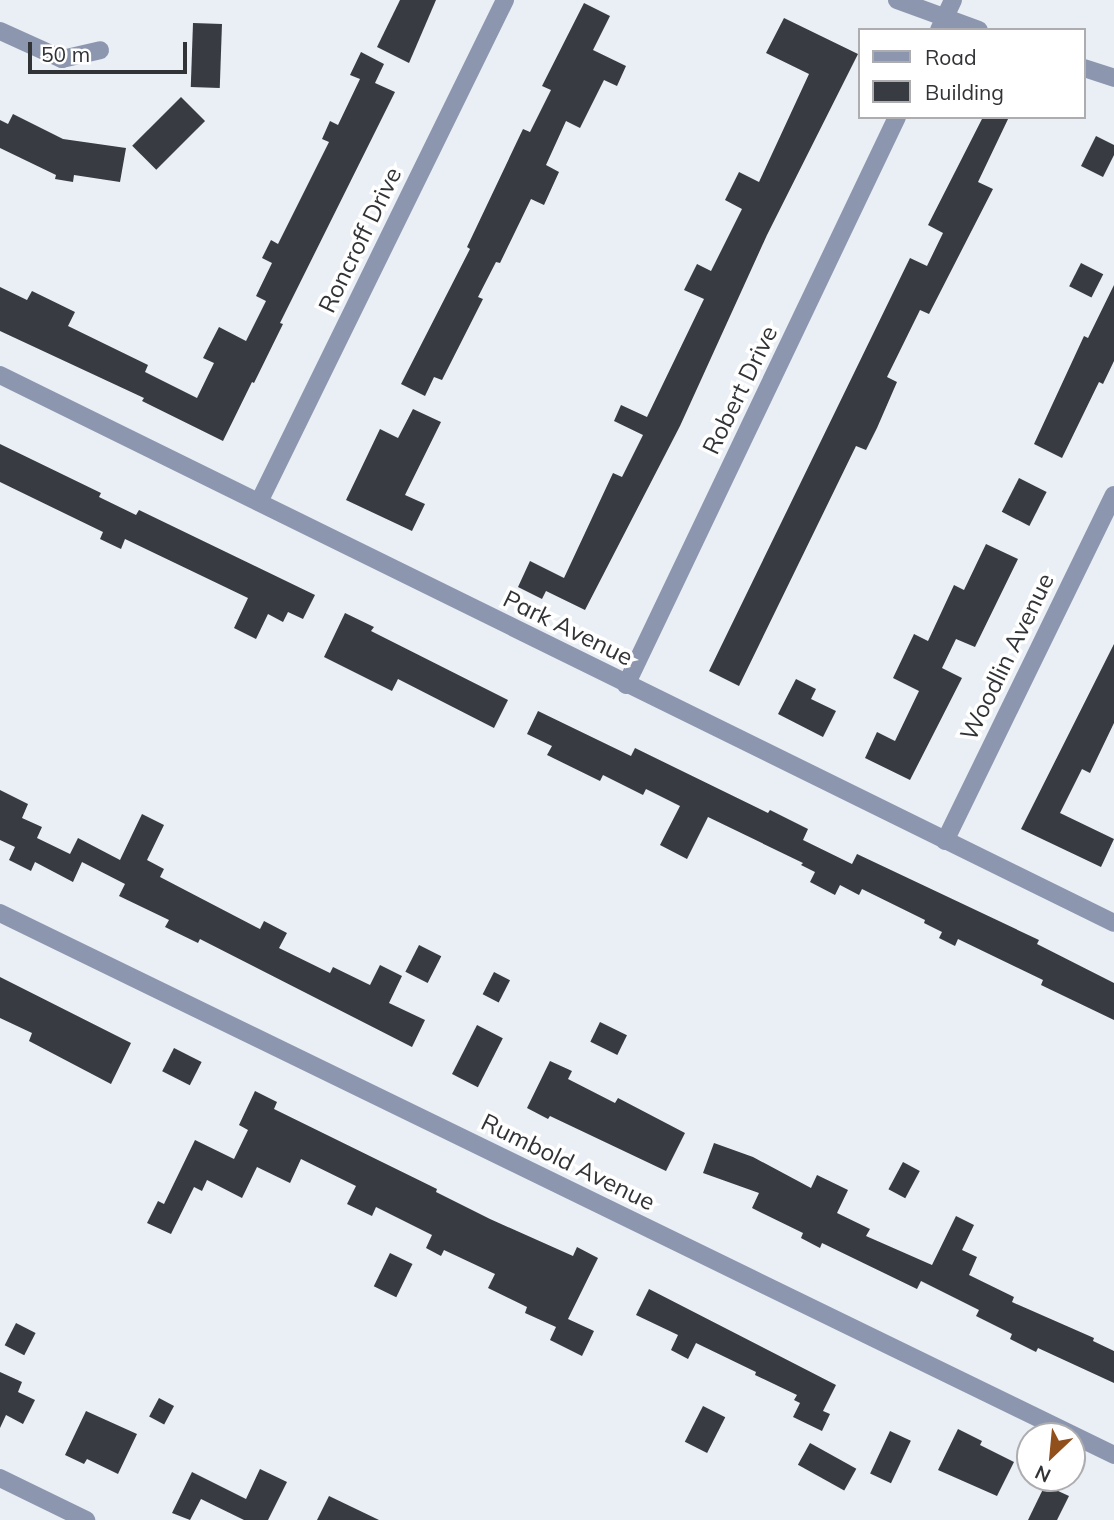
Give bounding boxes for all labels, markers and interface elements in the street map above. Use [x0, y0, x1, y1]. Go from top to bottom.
scale bar [32, 28, 191, 72]
legend [858, 28, 1086, 119]
text: 50 m [41, 41, 90, 67]
text: Road [925, 44, 976, 70]
text: Building [925, 79, 1004, 105]
street label: Roncroff Drive [312, 163, 408, 317]
street label: Robert Drive [696, 321, 784, 459]
street label: Woodlin Avenue [954, 569, 1060, 745]
street label: Park Avenue [499, 584, 637, 672]
street label: Rumbold Avenue [476, 1107, 660, 1217]
north arrow [1016, 1422, 1086, 1492]
text: N [1031, 1460, 1054, 1488]

